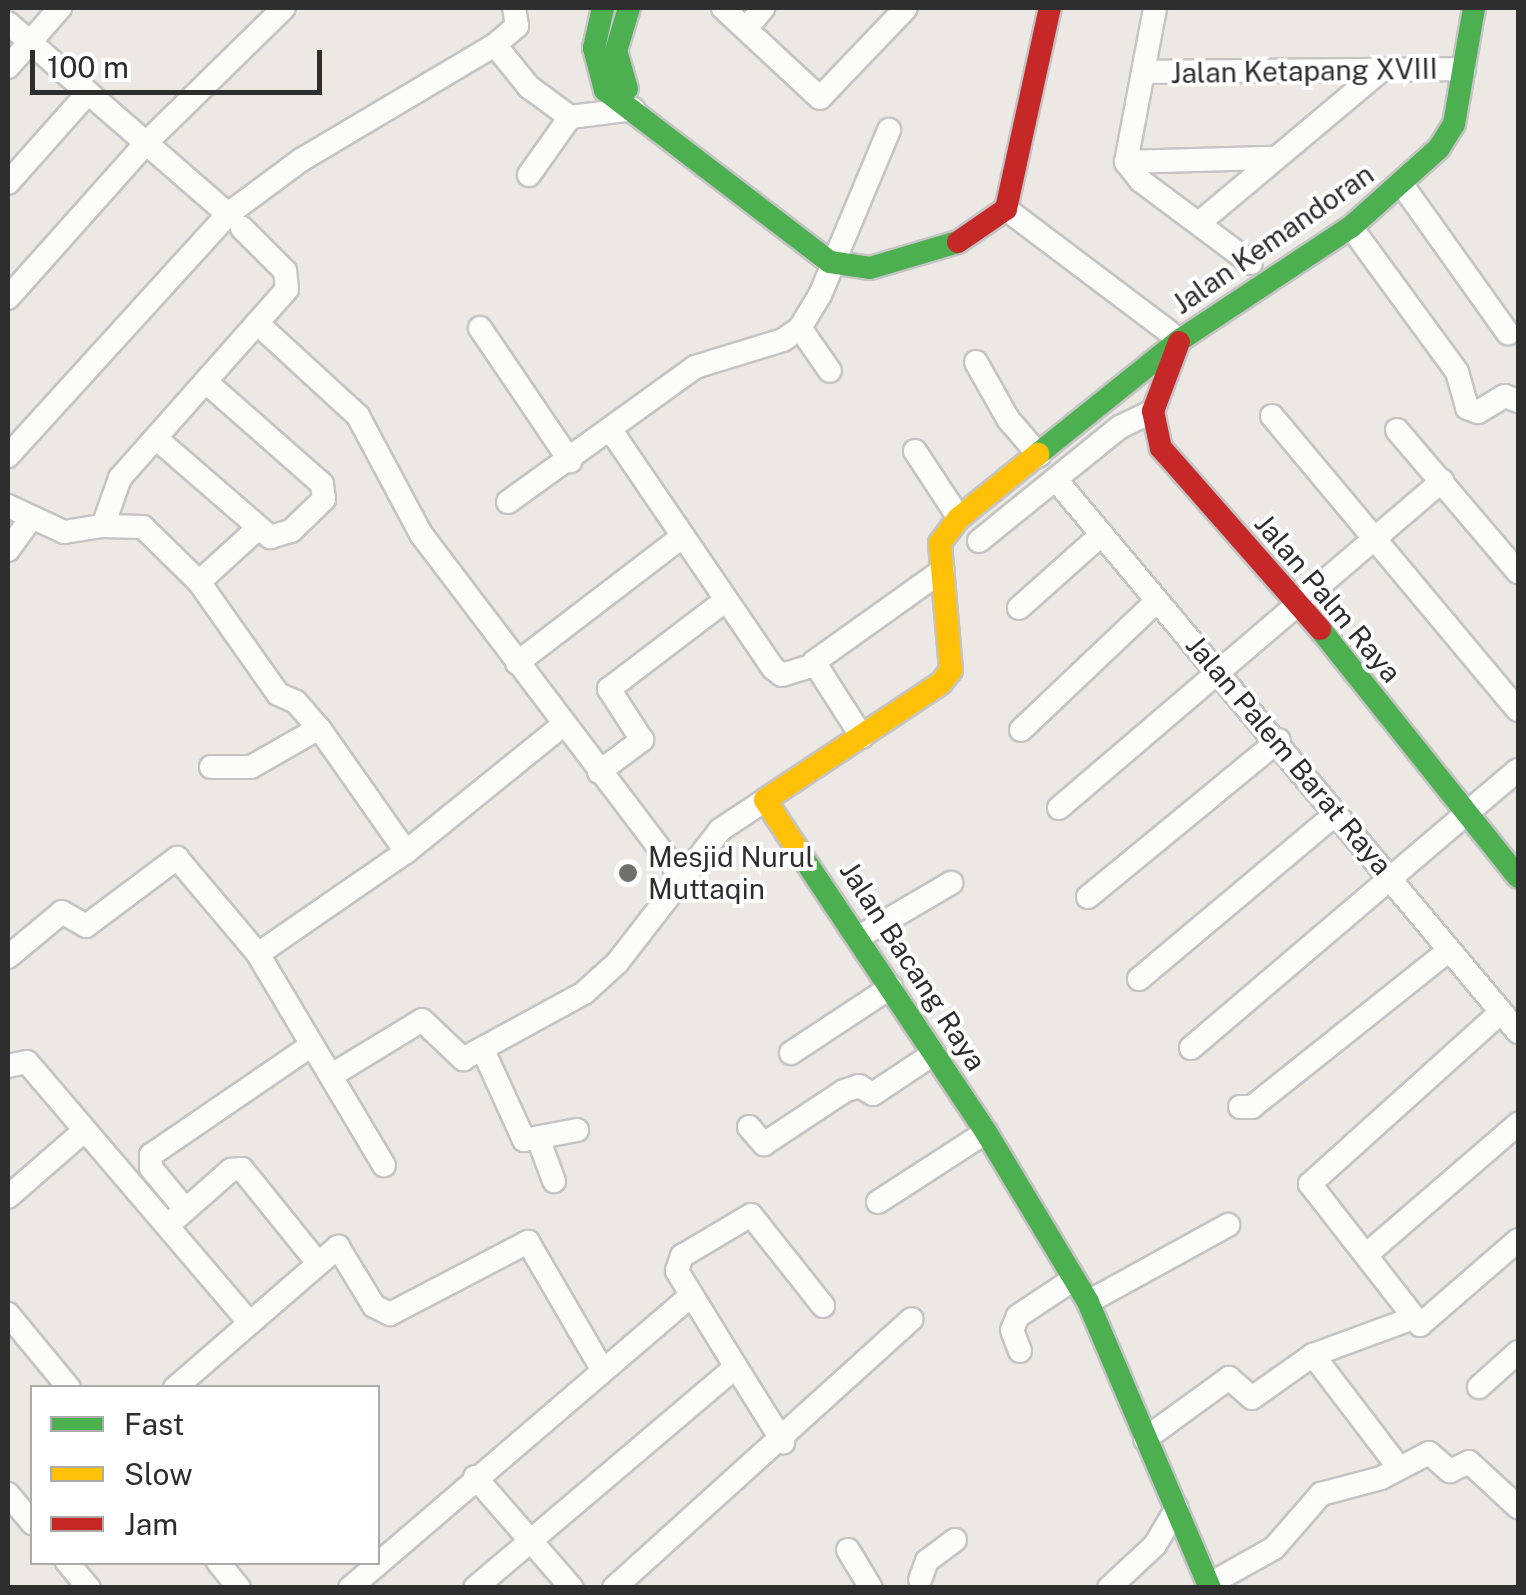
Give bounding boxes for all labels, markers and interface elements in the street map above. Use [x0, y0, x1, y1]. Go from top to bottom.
scale bar [35, 30, 328, 92]
text: 100 m [47, 49, 129, 85]
street label: Jalan Ketapang XVIII [1170, 52, 1438, 90]
street label: Jalan Kemandoran [1166, 157, 1380, 321]
street label: Jalan Palm Raya [1248, 507, 1408, 689]
street label: Jalan Palem Barat Raya [1179, 629, 1399, 881]
place label: Mesjid Nurul Muttaqin [648, 840, 814, 906]
street label: Jalan Bacang Raya [833, 855, 993, 1077]
marker: Mesjid Nurul Muttaqin [617, 862, 639, 884]
legend [30, 1385, 380, 1565]
text: Fast [124, 1406, 184, 1442]
text: Slow [124, 1456, 193, 1492]
text: Jam [124, 1506, 178, 1542]

